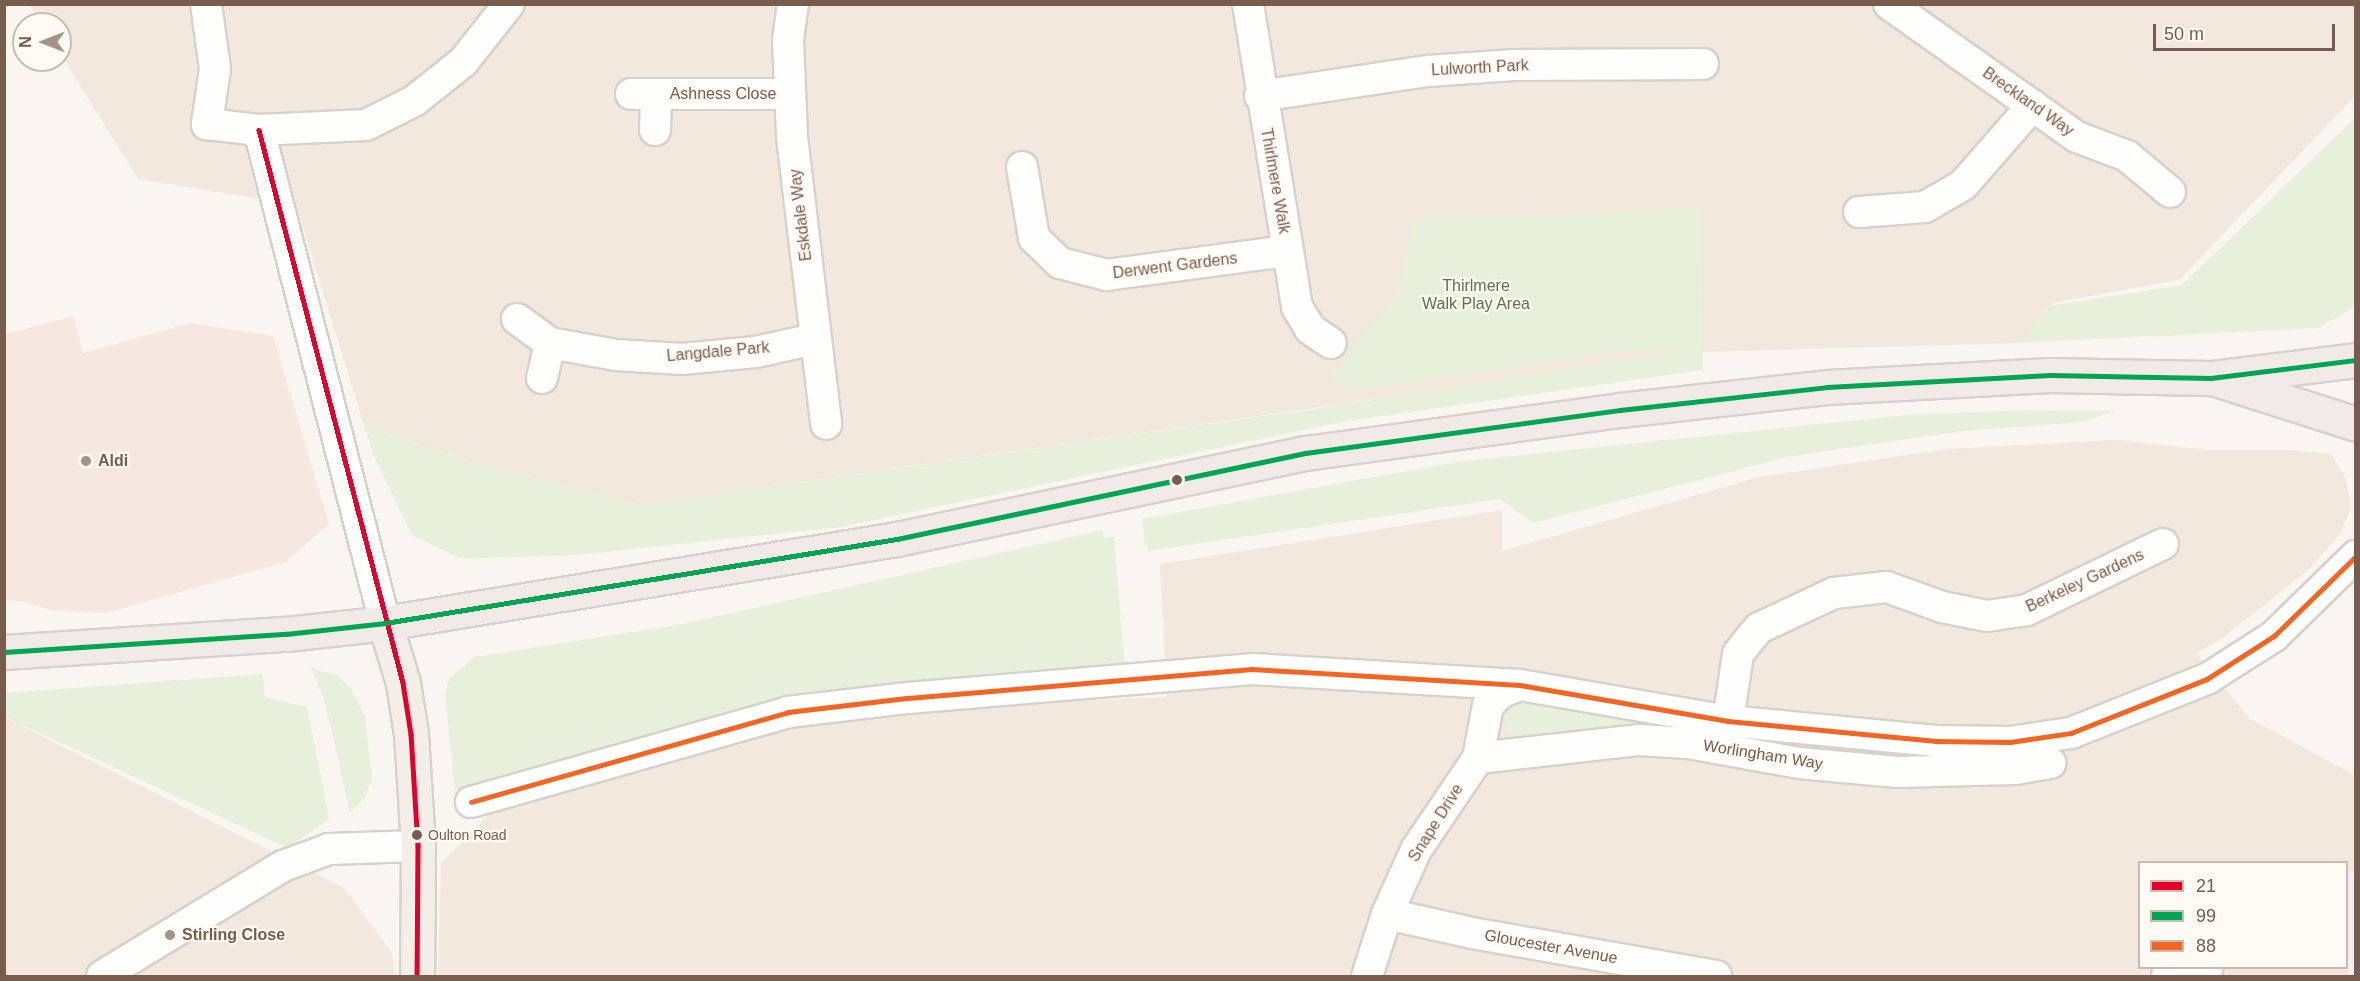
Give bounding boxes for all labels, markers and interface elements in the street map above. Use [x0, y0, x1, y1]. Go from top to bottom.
north arrow [12, 12, 72, 72]
scale bar [2156, 12, 2338, 50]
text: 50 m [2164, 24, 2204, 44]
text: N [17, 36, 34, 48]
street label: Lulworth Park [1431, 56, 1529, 80]
street label: Breckland Way [1979, 63, 2077, 141]
street label: Ashness Close [670, 84, 776, 104]
street label: Thirlmere Walk [1256, 127, 1294, 235]
street label: Eskdale Way [786, 168, 816, 262]
street label: Derwent Gardens [1112, 249, 1238, 283]
park label: Thirlmere Walk Play Area [1422, 276, 1530, 314]
street label: Langdale Park [666, 338, 770, 366]
place label: Aldi [98, 451, 128, 471]
marker: Aldi [79, 454, 93, 468]
unlabelled marker [1171, 474, 1183, 486]
street label: Berkeley Gardens [2023, 545, 2147, 617]
street label: Worlingham Way [1702, 736, 1824, 774]
street label: Snape Drive [1405, 781, 1467, 865]
place label: Oulton Road [428, 827, 507, 843]
marker: Oulton Road [411, 829, 423, 841]
legend [2138, 861, 2348, 969]
text: 21 [2196, 876, 2216, 896]
text: 99 [2196, 906, 2216, 926]
place label: Stirling Close [182, 925, 285, 945]
street label: Gloucester Avenue [1482, 926, 1620, 968]
marker: Stirling Close [163, 928, 177, 942]
text: 88 [2196, 936, 2216, 956]

